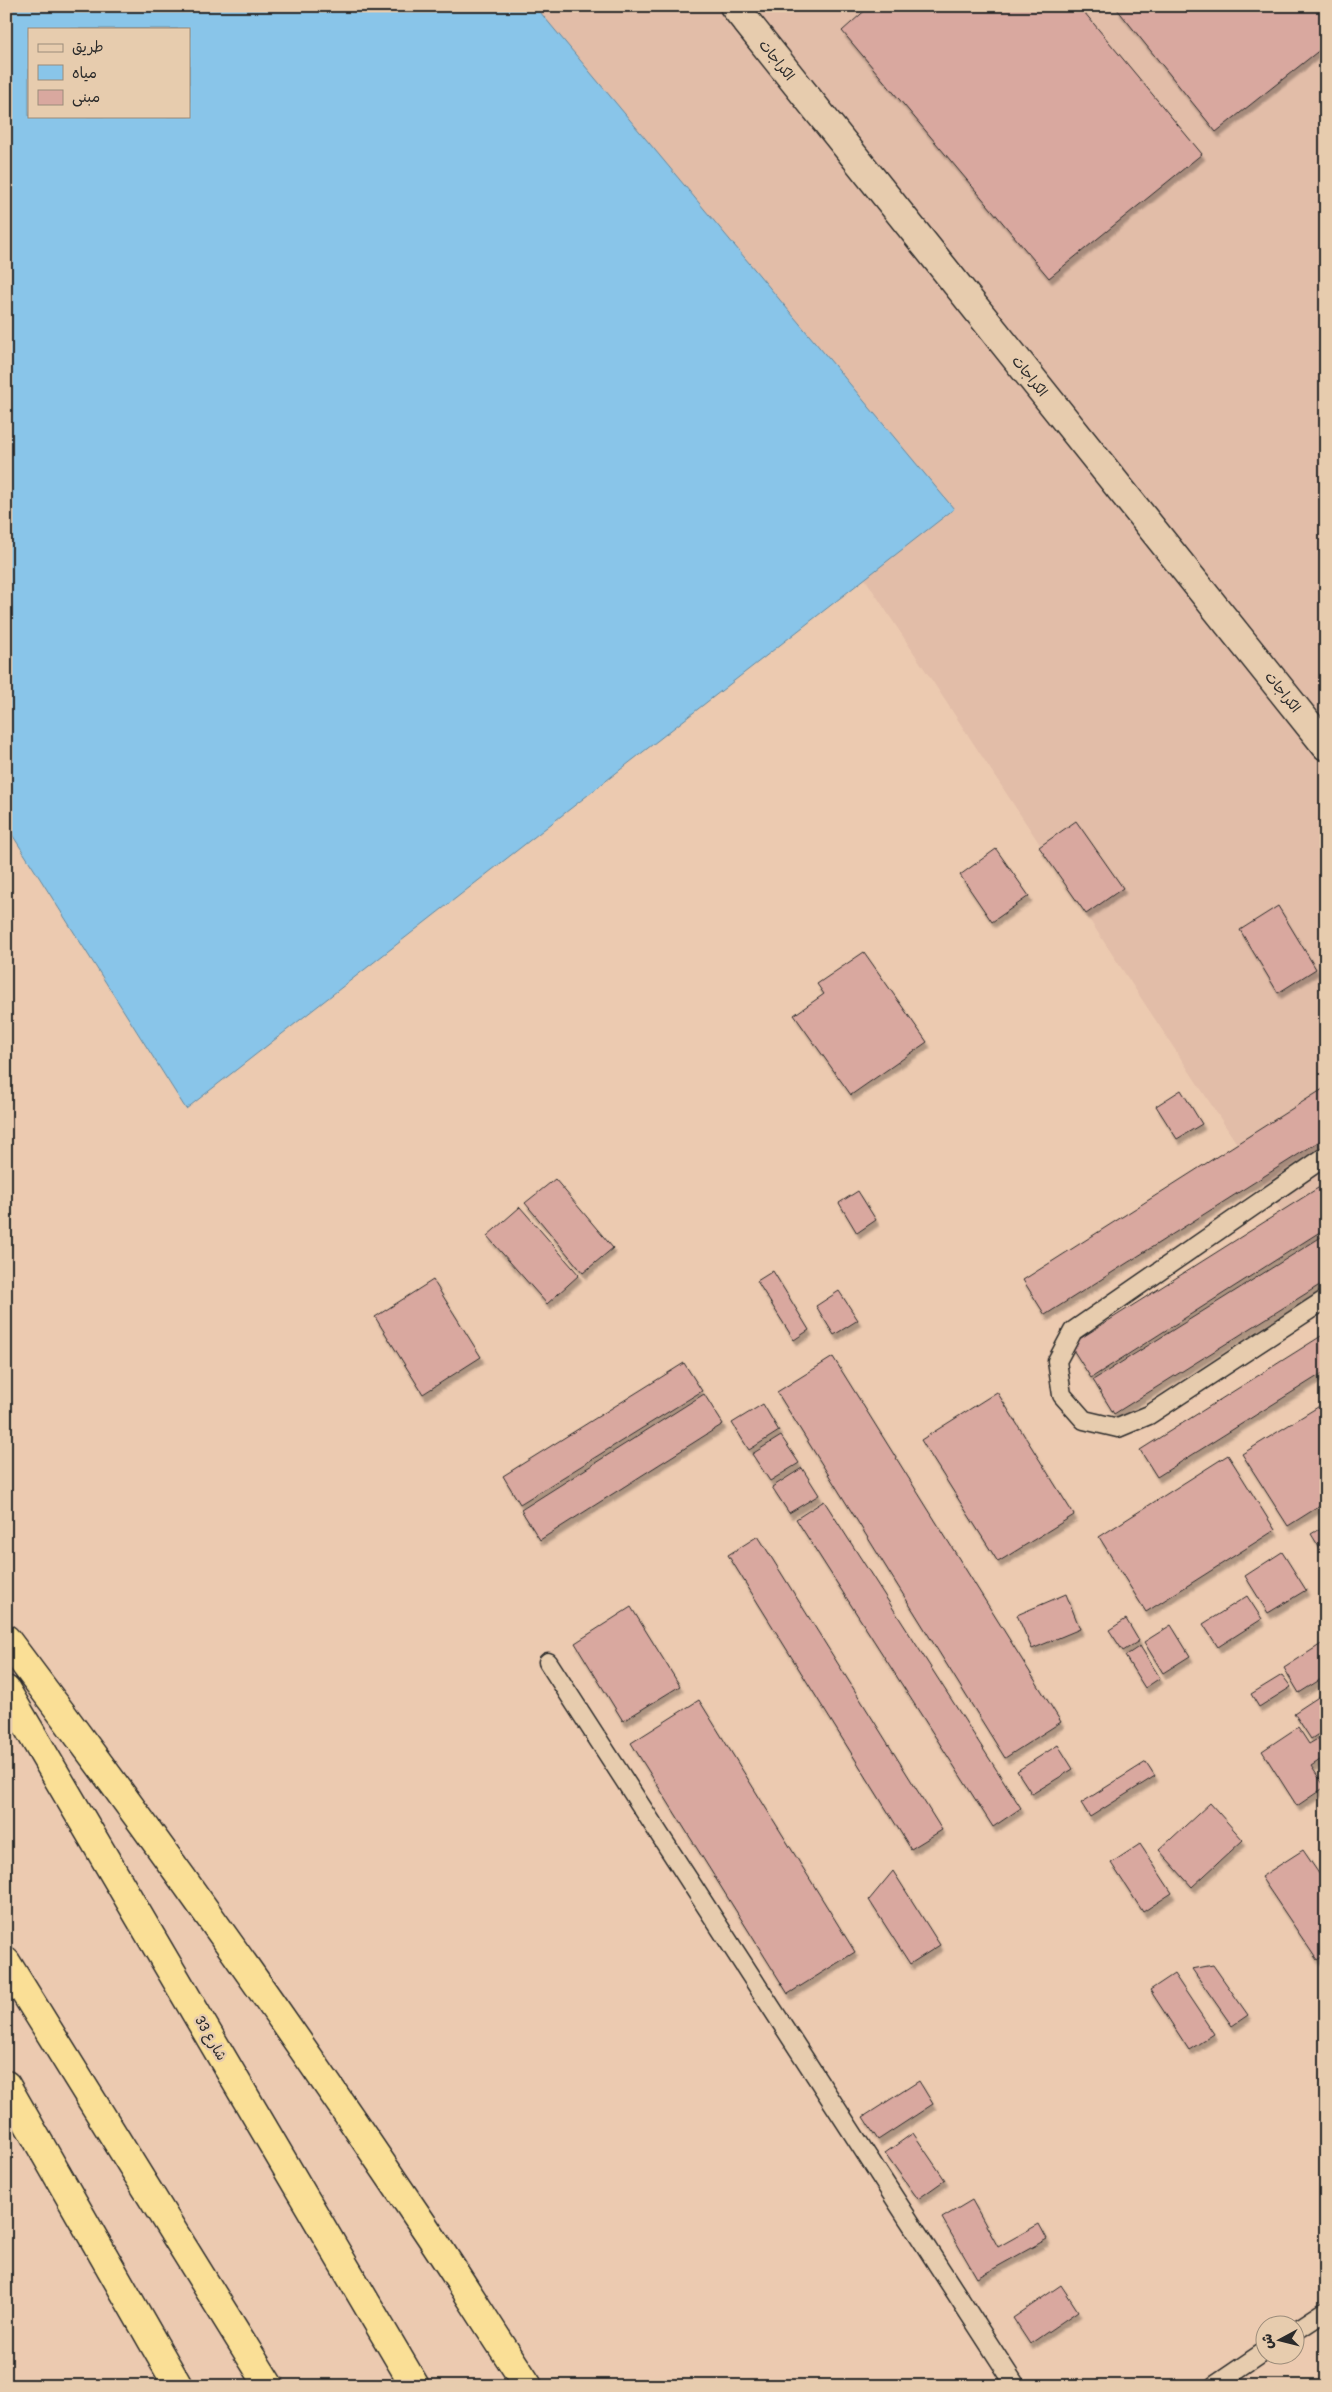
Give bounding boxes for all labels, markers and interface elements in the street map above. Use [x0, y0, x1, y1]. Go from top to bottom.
legend [28, 28, 190, 118]
street label: الكراجات [755, 37, 798, 84]
text: طريق [72, 38, 104, 57]
text: مياه [72, 64, 97, 83]
text: مبنى [72, 88, 100, 107]
street label: الكراجات [1008, 353, 1051, 400]
street label: الكراجات [1261, 669, 1304, 716]
street label: شارع 33 [190, 2013, 230, 2064]
north arrow [1254, 2314, 1304, 2364]
text: ش [1258, 2333, 1277, 2350]

